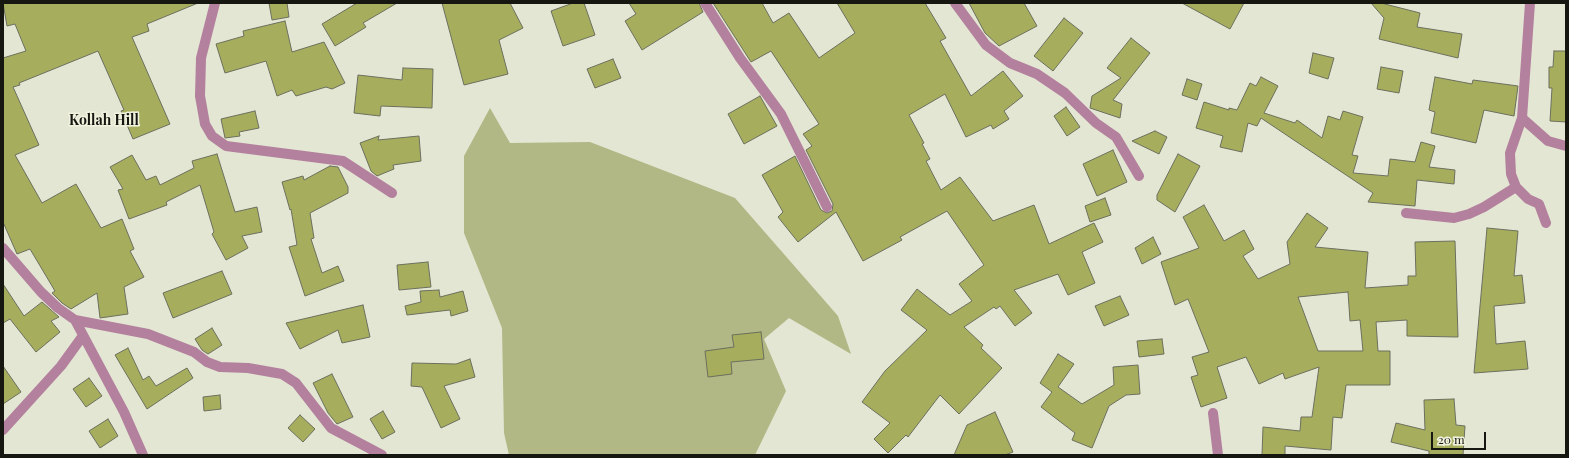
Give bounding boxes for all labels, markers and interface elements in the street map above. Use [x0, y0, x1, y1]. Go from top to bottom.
district label: Kollah Hill [69, 113, 139, 129]
scale bar [1433, 424, 1488, 450]
text: 20 m [1438, 431, 1465, 447]

